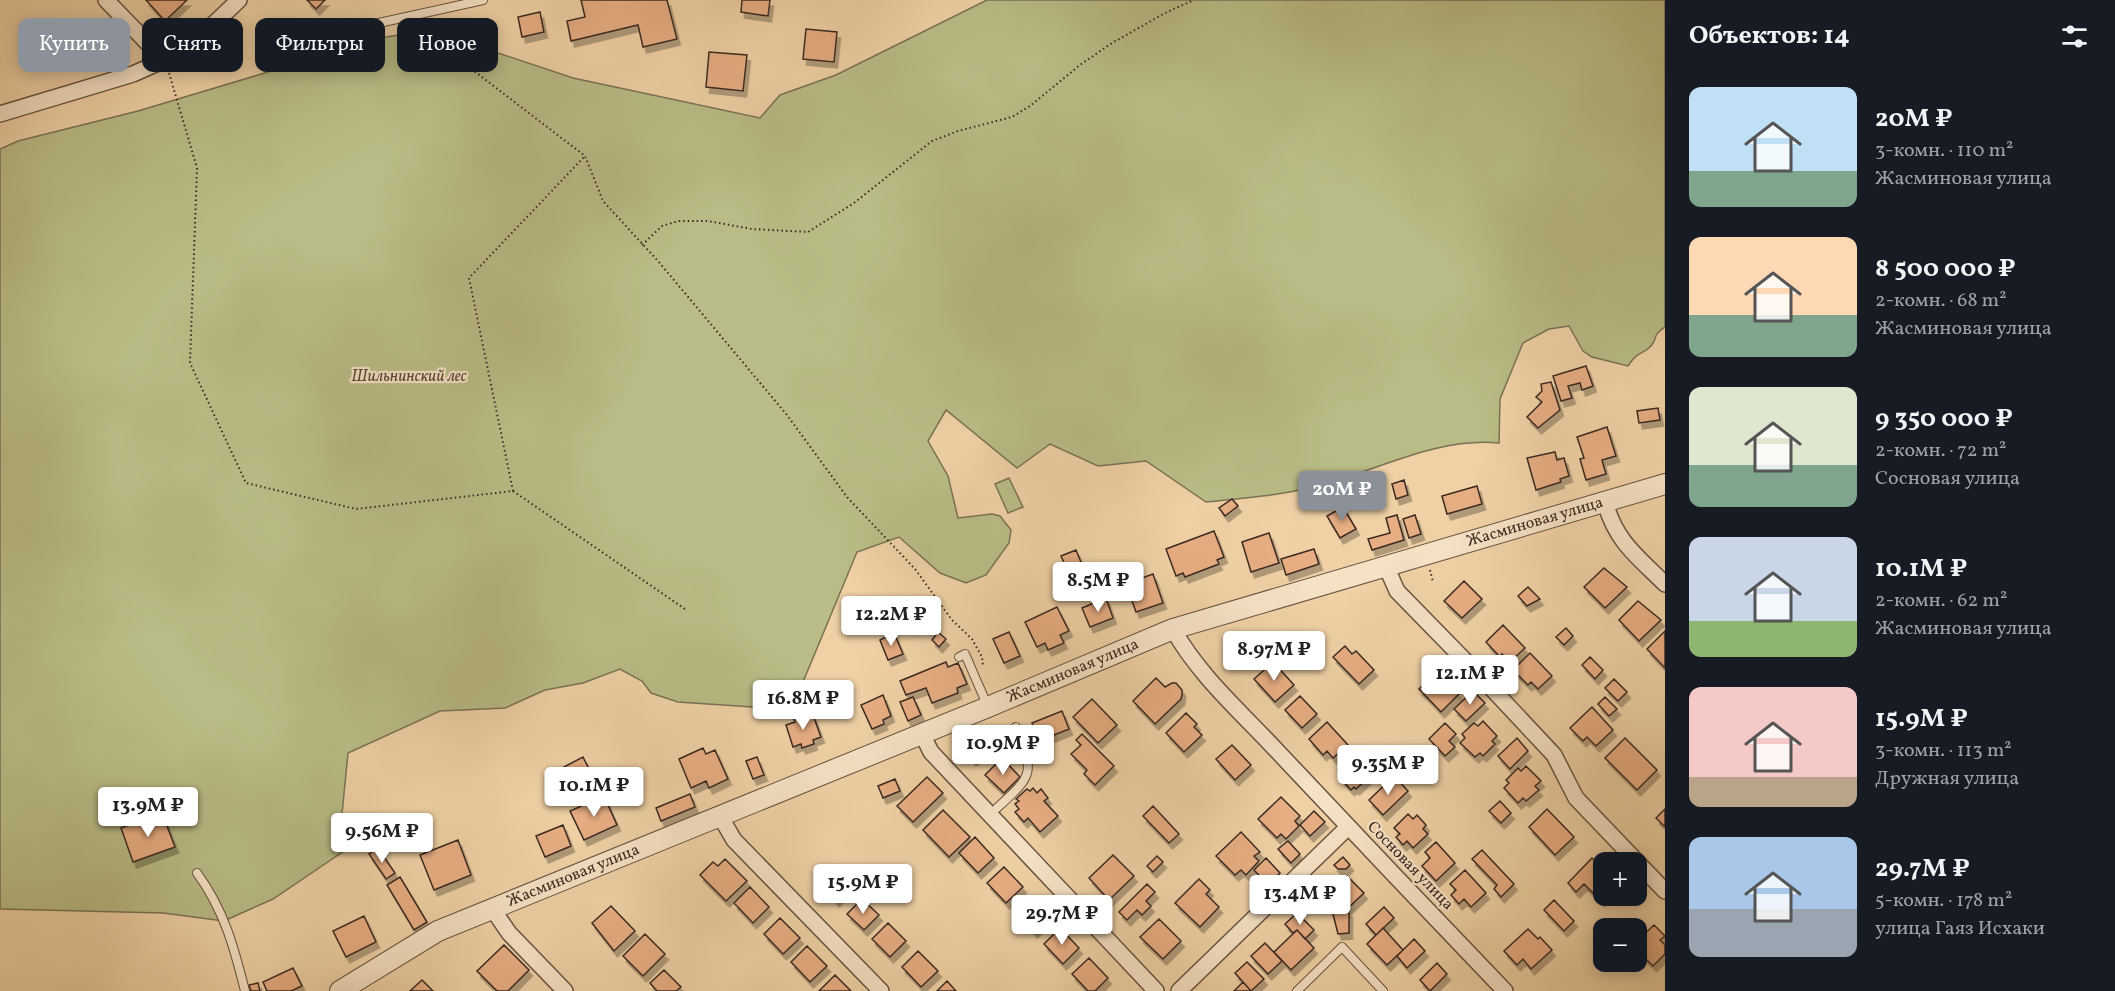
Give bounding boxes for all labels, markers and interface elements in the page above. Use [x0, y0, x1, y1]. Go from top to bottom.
chip: Купить [18, 18, 130, 72]
chip: Снять [142, 18, 243, 72]
chip: Фильтры [255, 18, 385, 72]
chip: Новое [397, 18, 498, 72]
text: Объектов: 14 [1689, 18, 1850, 54]
icon: filters [2058, 20, 2091, 53]
text: 20M ₽ [1875, 101, 1953, 137]
icon: home [1737, 111, 1809, 183]
text: 3-комн. · 110 m² [1875, 137, 2014, 165]
text: Жасминовая улица [1875, 165, 2052, 193]
text: 8 500 000 ₽ [1875, 251, 2016, 287]
icon: home [1737, 261, 1809, 333]
text: 2-комн. · 68 m² [1875, 287, 2007, 315]
text: Жасминовая улица [1875, 315, 2052, 343]
park label: Шильнинский лес [351, 366, 467, 388]
text: 9 350 000 ₽ [1875, 401, 2013, 437]
icon: home [1737, 411, 1809, 483]
text: 2-комн. · 72 m² [1875, 437, 2006, 465]
text: Сосновая улица [1875, 465, 2020, 493]
pin: 20M ₽ [1300, 471, 1384, 522]
text: 20M ₽ [1312, 476, 1372, 504]
street label: Жасминовая улица [1464, 492, 1606, 553]
text: 10.1M ₽ [1875, 551, 1967, 587]
icon: home [1737, 561, 1809, 633]
pin: 8.5M ₽ [1049, 562, 1147, 613]
text: 8.5M ₽ [1067, 567, 1129, 595]
text: 2-комн. · 62 m² [1875, 587, 2007, 615]
pin: 12.2M ₽ [836, 596, 946, 647]
text: 12.2M ₽ [855, 601, 927, 629]
text: Жасминовая улица [1875, 615, 2052, 643]
pin: 8.97M ₽ [1219, 631, 1329, 682]
street label: Жасминовая улица [1004, 634, 1142, 709]
text: 8.97M ₽ [1237, 636, 1311, 664]
pin: 12.1M ₽ [1415, 655, 1525, 706]
text: 12.1M ₽ [1435, 660, 1505, 688]
pin: 16.8M ₽ [748, 680, 858, 731]
text: 16.8M ₽ [767, 685, 839, 713]
text: 15.9M ₽ [1875, 701, 1968, 737]
icon: home [1737, 711, 1809, 783]
pin: 10.9M ₽ [948, 725, 1058, 776]
text: 10.9M ₽ [966, 730, 1040, 758]
text: 3-комн. · 113 m² [1875, 737, 2012, 765]
pin: 9.35M ₽ [1333, 745, 1443, 796]
text: 9.35M ₽ [1351, 750, 1425, 778]
text: Дружная улица [1875, 765, 2019, 793]
pin: 10.1M ₽ [539, 767, 649, 818]
text: 10.1M ₽ [558, 772, 630, 800]
pin: 13.9M ₽ [93, 787, 203, 838]
text: 13.9M ₽ [112, 792, 184, 820]
pin: 9.56M ₽ [327, 813, 437, 864]
street label: Сосновая улица [1362, 817, 1458, 915]
text: 9.56M ₽ [345, 818, 419, 846]
street label: Жасминовая улица [504, 839, 643, 913]
text: 29.7M ₽ [1875, 851, 1970, 887]
map controls [1593, 852, 1647, 972]
button: + [1593, 852, 1647, 906]
icon: home [1737, 861, 1809, 933]
pin: 15.9M ₽ [808, 864, 918, 915]
text: 15.9M ₽ [827, 869, 899, 897]
pin: 13.4M ₽ [1245, 875, 1355, 926]
text: 13.4M ₽ [1263, 880, 1337, 908]
text: 5-комн. · 178 m² [1875, 887, 2012, 915]
pin: 29.7M ₽ [1007, 895, 1117, 946]
text: 29.7M ₽ [1025, 900, 1099, 928]
text: улица Гаяз Исхаки [1875, 915, 2045, 943]
button: − [1593, 918, 1647, 972]

